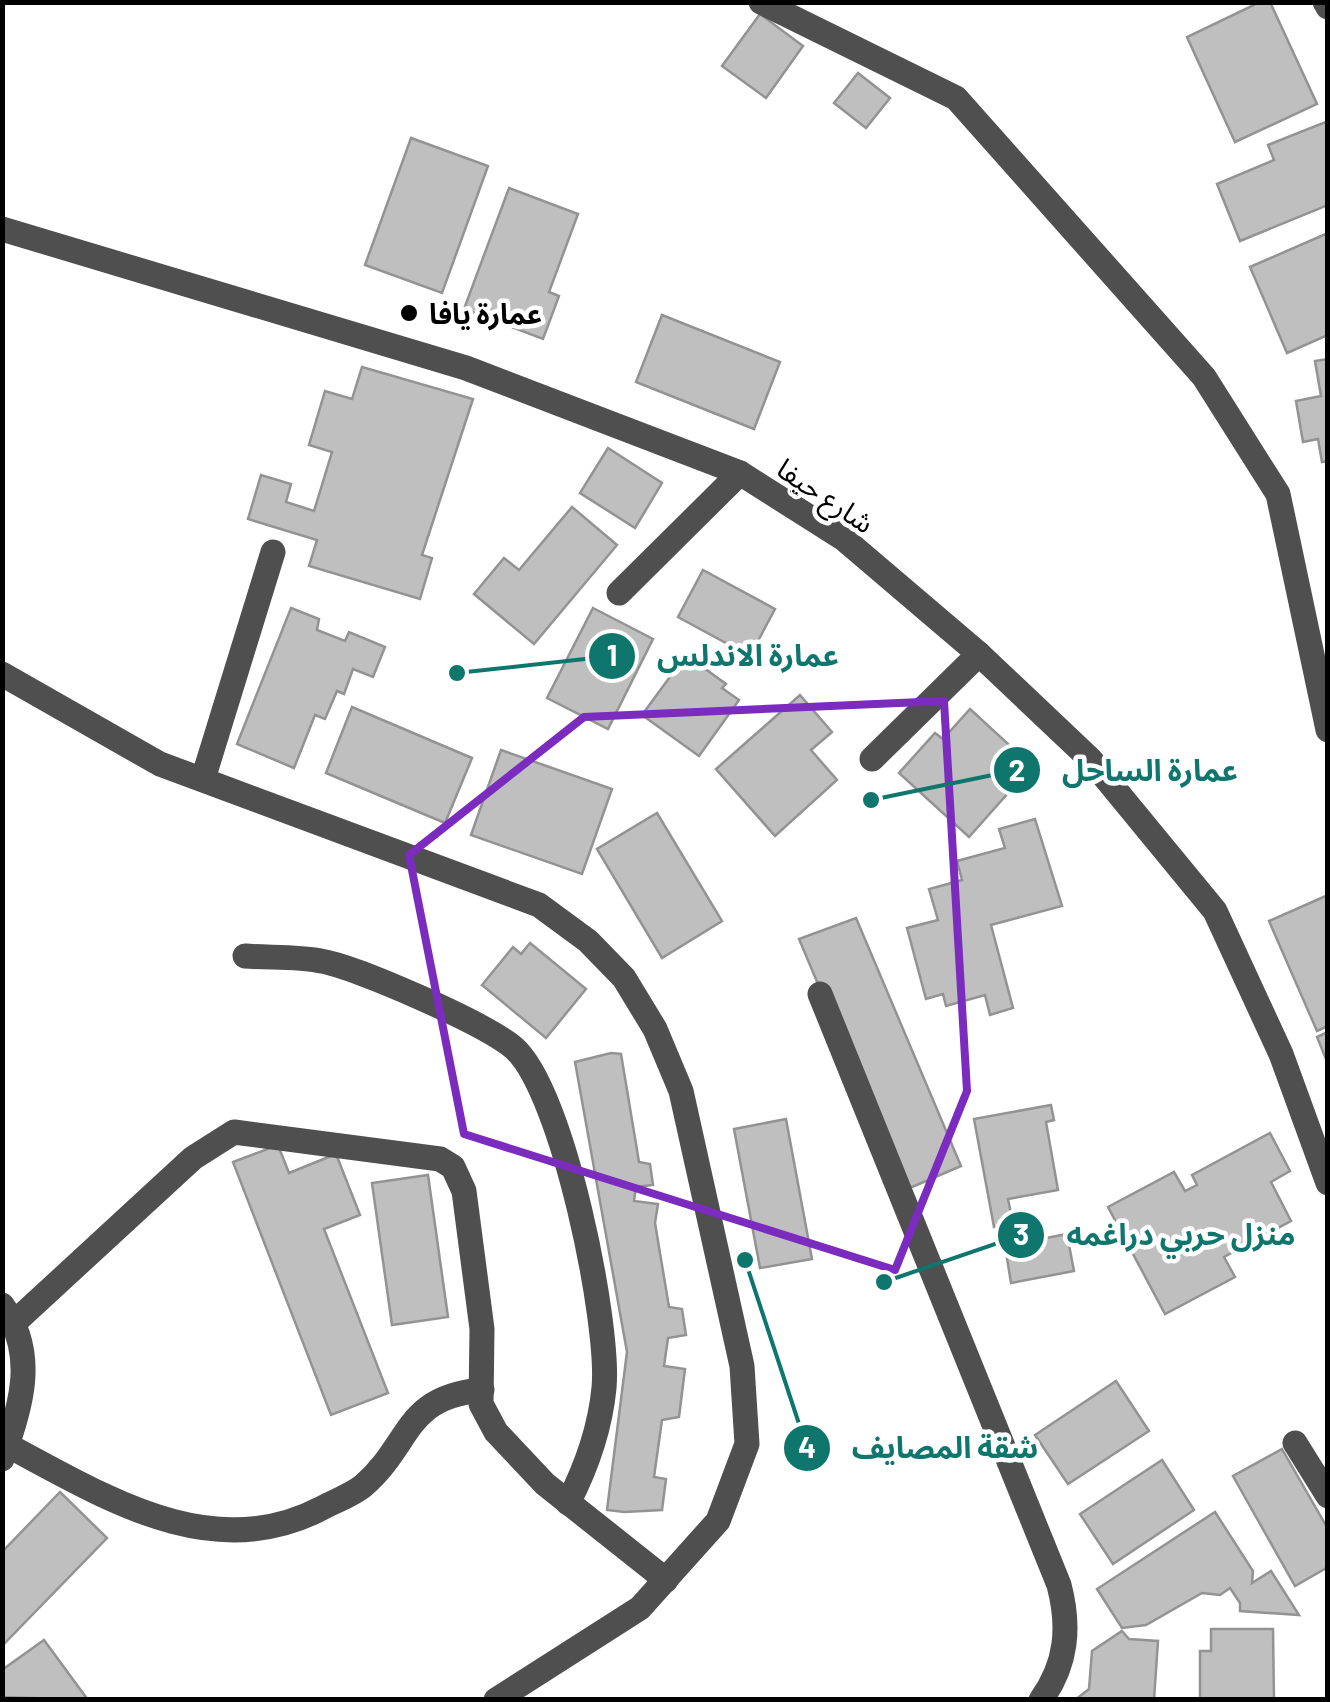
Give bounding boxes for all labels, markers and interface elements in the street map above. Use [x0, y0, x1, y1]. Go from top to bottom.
place label: عمارة يافا [429, 296, 542, 331]
marker: عمارة يافا [398, 302, 420, 324]
street label: شارع حيفا [768, 450, 881, 544]
callout: عمارة الاندلس [587, 626, 859, 686]
text: 1 [607, 636, 617, 672]
text: عمارة الاندلس [657, 636, 839, 673]
callout: عمارة الساحل [992, 740, 1258, 800]
text: 2 [1009, 751, 1025, 787]
text: عمارة الساحل [1062, 751, 1238, 788]
callout: منزل حربي دراغمه [996, 1205, 1315, 1265]
text: 3 [1013, 1215, 1029, 1251]
text: منزل حربي دراغمه [1066, 1215, 1296, 1259]
callout: شقة المصايف [782, 1418, 1058, 1478]
text: 4 [798, 1428, 816, 1464]
text: شقة المصايف [852, 1428, 1038, 1465]

